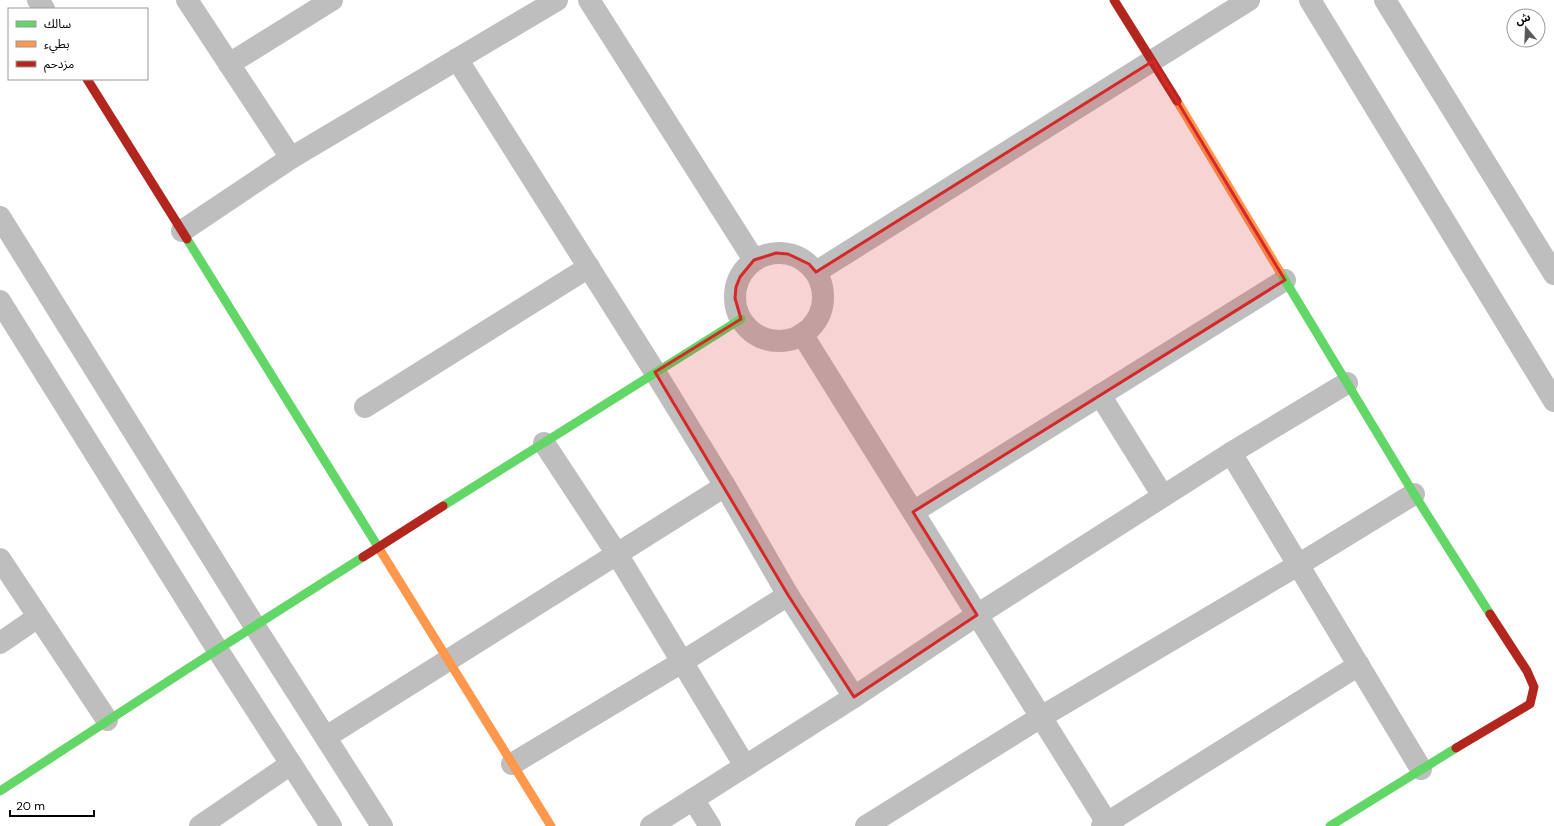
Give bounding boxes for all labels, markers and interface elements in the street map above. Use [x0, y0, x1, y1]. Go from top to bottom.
legend [8, 8, 148, 80]
north arrow [1506, 8, 1546, 48]
text: ش [1513, 9, 1532, 28]
text: سالك [44, 16, 71, 32]
text: بطيء [44, 36, 70, 54]
text: مزدحم [44, 56, 74, 73]
scale bar [10, 792, 94, 818]
text: 20 m [16, 798, 45, 814]

